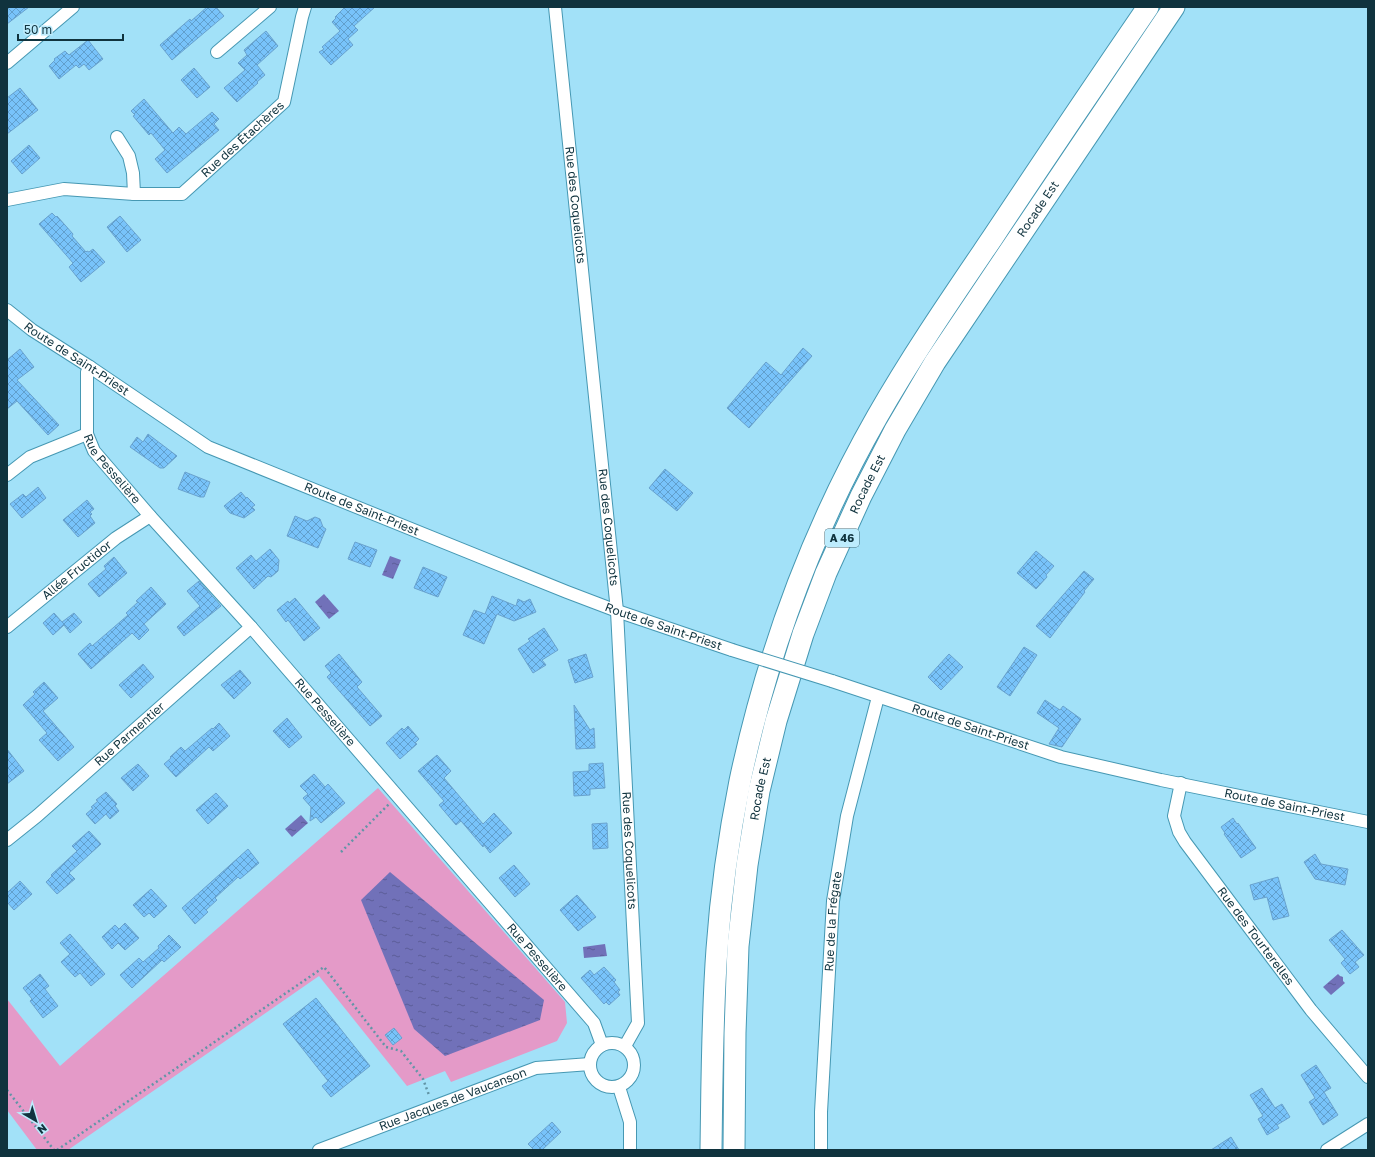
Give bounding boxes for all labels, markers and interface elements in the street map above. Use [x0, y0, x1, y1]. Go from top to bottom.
scale bar [18, 16, 123, 42]
text: 50 m [24, 22, 52, 37]
street label: Rue des Étachères [198, 98, 287, 180]
street label: Rue des Coquelicots [562, 145, 589, 264]
street label: Rocade Est [1013, 178, 1062, 240]
street label: Route de Saint-Priest [21, 319, 132, 398]
street label: Rue Pesselière [81, 431, 144, 507]
street label: Rocade Est [846, 451, 888, 516]
street label: Rue des Coquelicots [595, 468, 622, 587]
street label: Route de Saint-Priest [302, 479, 422, 539]
road number: A 46 [825, 529, 859, 547]
street label: Allée Fructidor [39, 537, 114, 602]
street label: Route de Saint-Priest [603, 599, 724, 653]
street label: Rue Pesselière [292, 675, 359, 749]
street label: Rue Parmentier [91, 699, 168, 769]
street label: Route de Saint-Priest [910, 700, 1031, 753]
street label: Rocade Est [746, 755, 774, 821]
street label: Route de Saint-Priest [1223, 785, 1346, 824]
street label: Rue des Coquelicots [619, 791, 640, 910]
street label: Rue de la Frégate [821, 870, 845, 972]
street label: Rue des Tourterelles [1214, 884, 1298, 988]
street label: Rue Pesselière [504, 920, 571, 994]
street label: Rue Jacques de Vaucanson [377, 1064, 528, 1134]
north arrow [16, 1101, 56, 1141]
text: N [35, 1122, 50, 1137]

